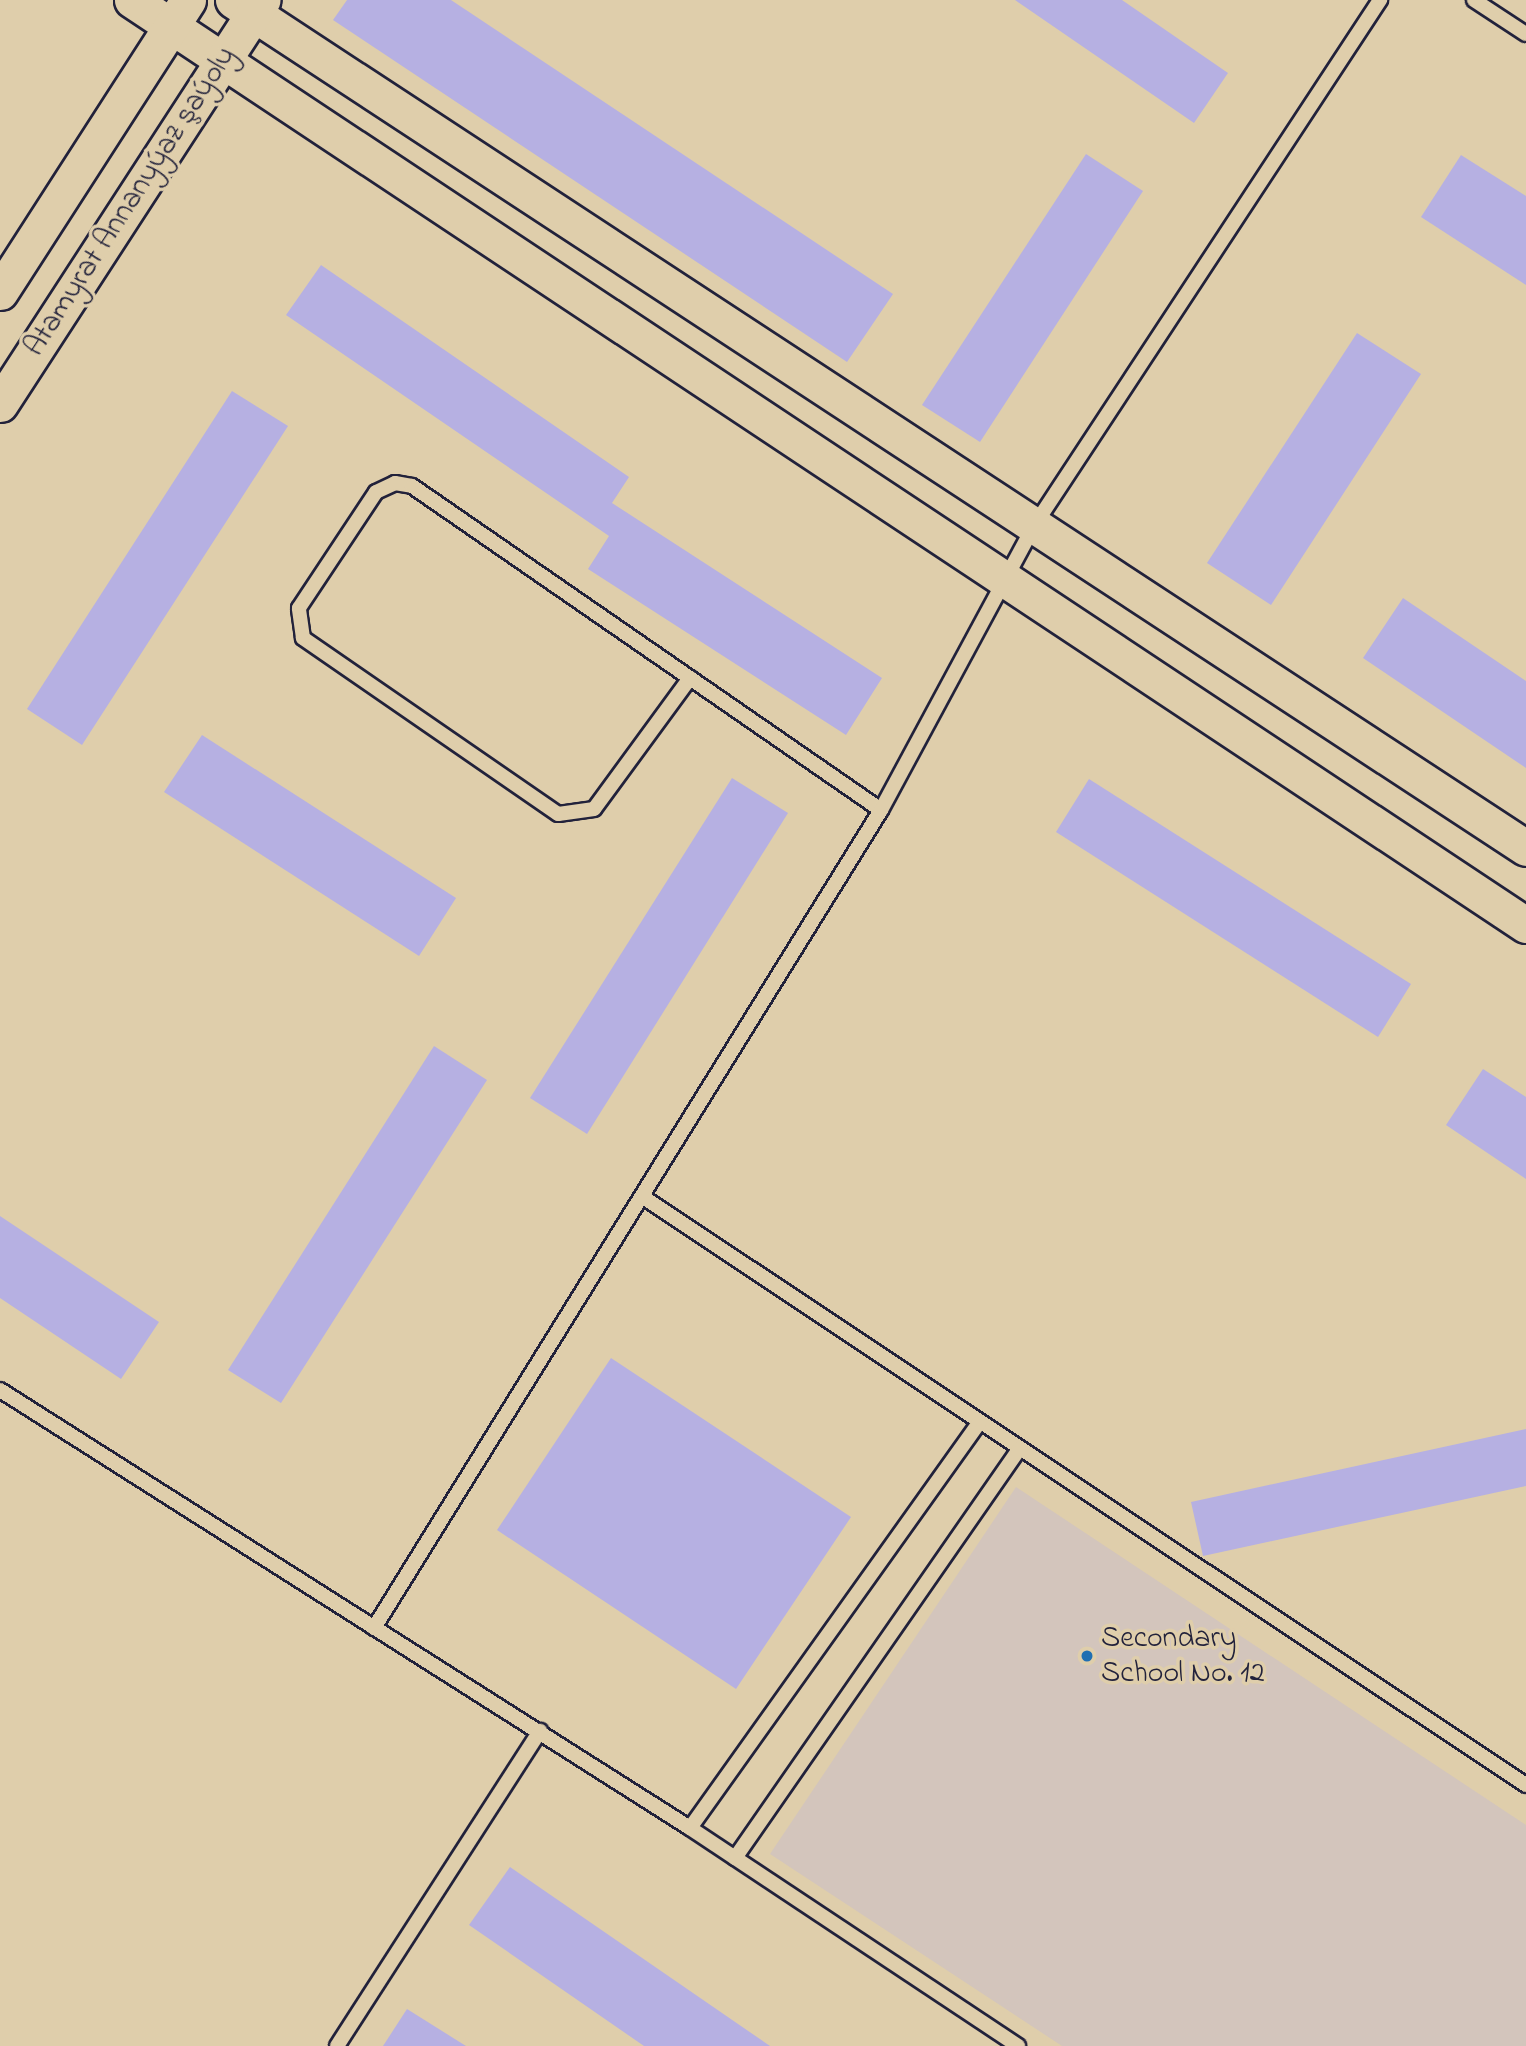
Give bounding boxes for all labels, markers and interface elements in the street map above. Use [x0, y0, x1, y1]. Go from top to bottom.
street label: Atamyrat Annanyýaz şaýoly [17, 40, 245, 364]
place label: Secondary School No. 12 [1101, 1621, 1265, 1692]
marker: Secondary School No. 12 [1079, 1648, 1095, 1664]

